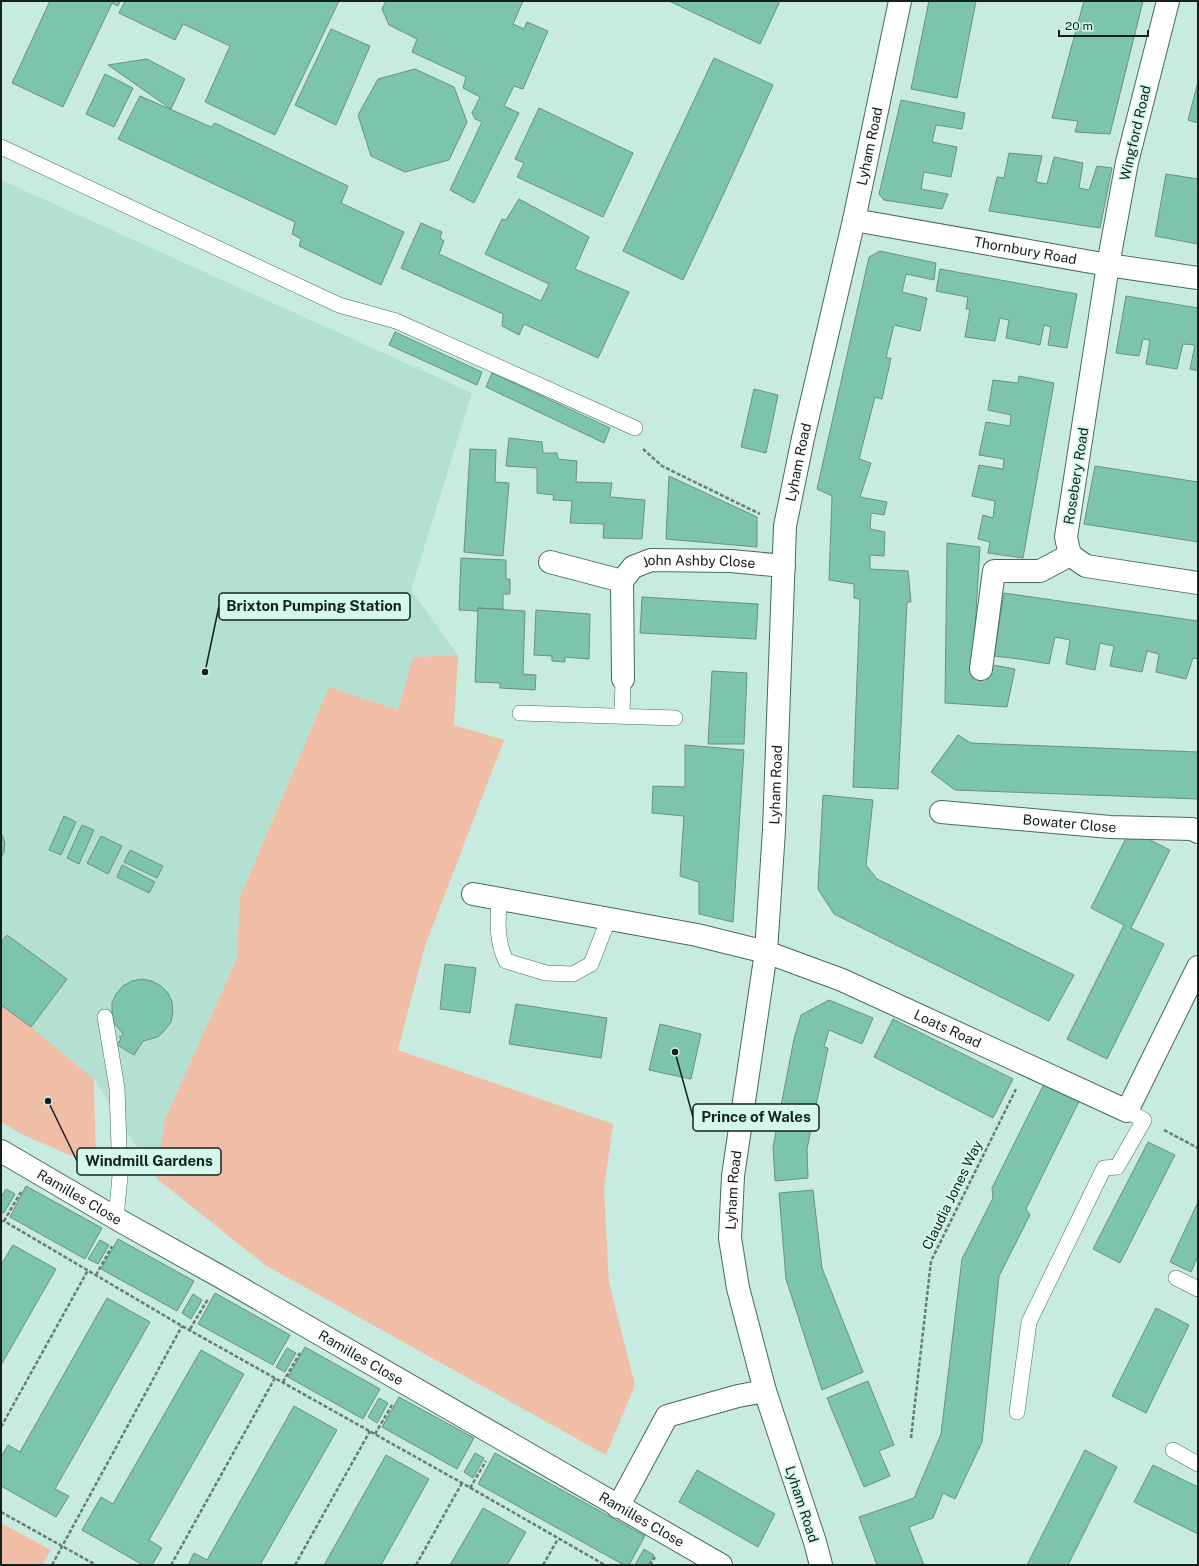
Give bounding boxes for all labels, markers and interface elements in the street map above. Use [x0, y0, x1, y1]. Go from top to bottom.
scale bar [1059, 12, 1148, 38]
text: 20 m [1065, 19, 1093, 33]
street label: Wingford Road [1116, 84, 1154, 182]
street label: Lyham Road [853, 106, 886, 187]
street label: Thornbury Road [973, 233, 1078, 267]
street label: Lyham Road [782, 422, 814, 503]
street label: Rosebery Road [1060, 426, 1092, 526]
street label: John Ashby Close [640, 552, 756, 571]
callout: Brixton Pumping Station [219, 593, 410, 620]
text: Brixton Pumping Station [226, 597, 402, 614]
street label: Lyham Road [766, 745, 785, 825]
street label: Bowater Close [1022, 811, 1117, 835]
street label: Loats Road [911, 1006, 984, 1051]
callout: Prince of Wales [693, 1104, 819, 1131]
text: Prince of Wales [701, 1108, 811, 1125]
street label: Claudia Jones Way [919, 1137, 986, 1252]
callout: Windmill Gardens [77, 1148, 221, 1175]
street label: Lyham Road [722, 1149, 745, 1230]
text: Windmill Gardens [85, 1152, 213, 1169]
street label: Ramilles Close [34, 1166, 125, 1228]
street label: Ramilles Close [316, 1327, 406, 1388]
street label: Lyham Road [782, 1464, 822, 1544]
street label: Ramilles Close [596, 1489, 687, 1550]

